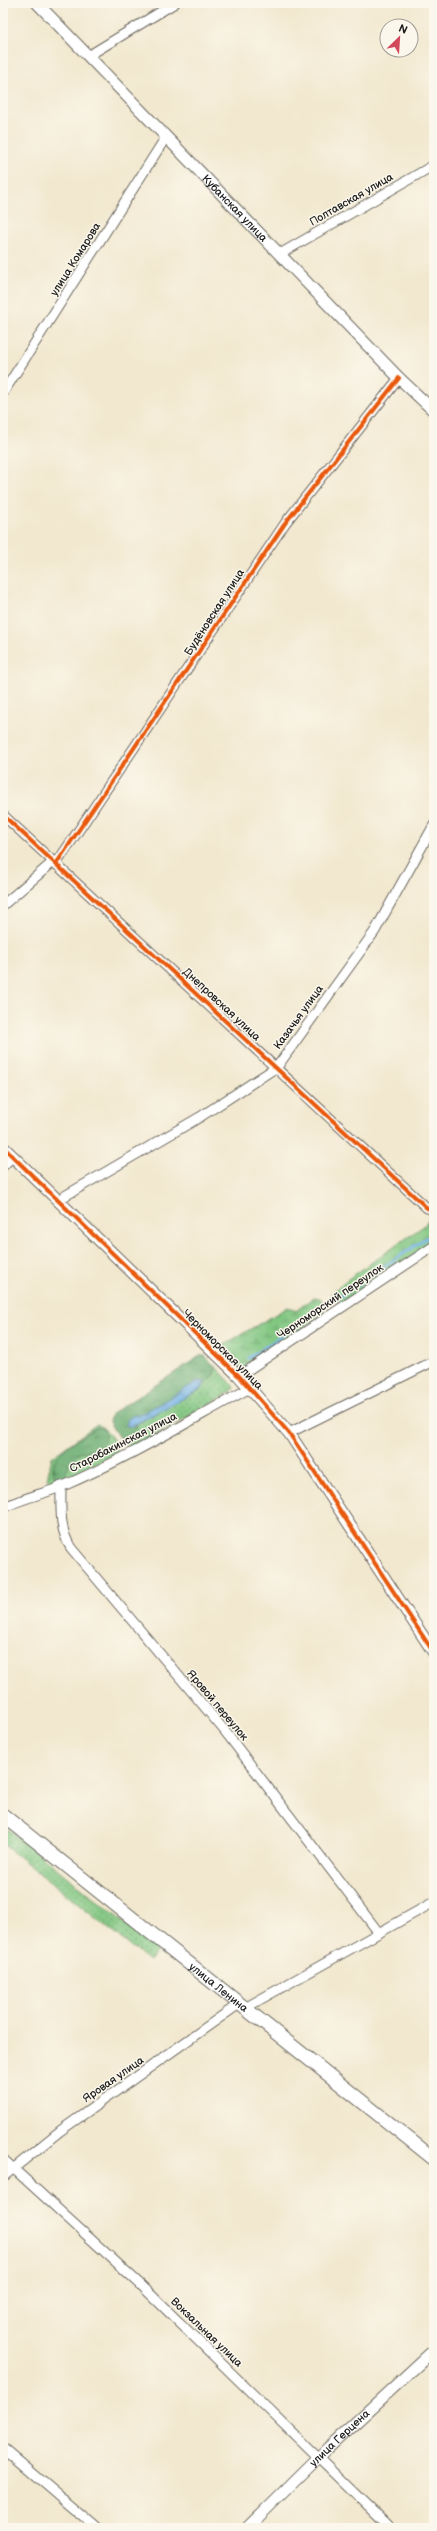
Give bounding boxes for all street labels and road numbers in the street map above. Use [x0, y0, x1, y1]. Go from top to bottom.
street label: Полтавская улица [307, 170, 396, 229]
street label: Кубанская улица [199, 172, 270, 245]
street label: улица Комарова [48, 220, 104, 298]
street label: Будёновская улица [182, 566, 247, 658]
street label: Днепровская улица [180, 965, 263, 1044]
street label: Казачья улица [271, 982, 326, 1052]
street label: Черноморский переулок [275, 1261, 386, 1342]
street label: Черноморская улица [180, 1307, 266, 1392]
street label: Старобакинская улица [67, 1410, 179, 1475]
street label: Яровой переулок [184, 1667, 251, 1743]
street label: улица Ленина [186, 1960, 251, 2015]
street label: Яровая улица [80, 2053, 147, 2105]
street label: Вокзальная улица [168, 2295, 245, 2370]
street label: улица Герцена [307, 2407, 373, 2469]

